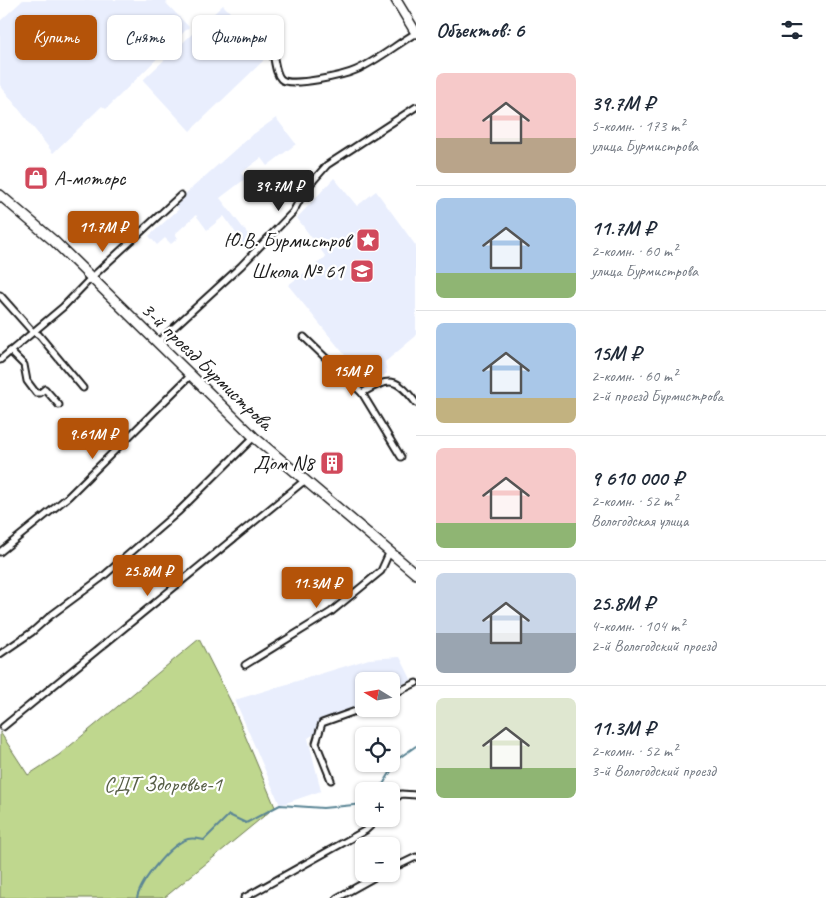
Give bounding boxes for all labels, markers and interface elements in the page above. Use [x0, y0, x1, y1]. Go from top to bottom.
chip: Купить [15, 15, 97, 60]
chip: Снять [107, 15, 182, 60]
chip: Фильтры [192, 15, 284, 60]
icon: filters [778, 16, 806, 44]
text: Объектов: 6 [436, 17, 524, 43]
text: 39.7M ₽ [591, 90, 654, 116]
icon: home [476, 93, 536, 153]
text: 5-комн. · 173 m² [591, 116, 684, 136]
text: улица Бурмистрова [591, 136, 698, 156]
shop icon: А-моторс [23, 165, 49, 191]
place label: А-моторс [54, 165, 127, 191]
pin: 39.7M ₽ [233, 170, 325, 212]
text: 39.7M ₽ [255, 176, 303, 196]
pin: 11.7M ₽ [57, 210, 149, 253]
text: 11.7M ₽ [591, 215, 655, 241]
text: 11.7M ₽ [79, 217, 127, 237]
icon: home [476, 218, 536, 278]
place label: Ю.В. Бурмистров [224, 227, 355, 253]
place icon: Ю.В. Бурмистров [355, 227, 381, 253]
text: 2-комн. · 60 m² [591, 241, 677, 261]
place label: Школа № 61 [251, 258, 346, 284]
school or university icon: Школа № 61 [349, 258, 375, 284]
text: улица Бурмистрова [591, 261, 698, 281]
street label: 3-й проезд Бурмистрова [136, 296, 280, 437]
text: 15M ₽ [591, 340, 641, 366]
icon: home [476, 343, 536, 403]
pin: 15M ₽ [317, 354, 387, 397]
text: 15M ₽ [333, 361, 371, 381]
text: 2-комн. · 60 m² [591, 366, 677, 386]
text: 2-й проезд Бурмистрова [591, 386, 723, 406]
pin: 9.61M ₽ [47, 418, 139, 460]
text: 9.61M ₽ [69, 424, 117, 444]
place label: Дом N8 [253, 450, 317, 476]
building icon: Дом N8 [319, 450, 345, 476]
text: 9 610 000 ₽ [591, 465, 683, 491]
icon: home [476, 468, 536, 528]
text: 2-комн. · 52 m² [591, 491, 677, 511]
text: Вологодская улица [591, 511, 688, 531]
pin: 25.8M ₽ [102, 554, 194, 597]
text: 25.8M ₽ [124, 561, 172, 581]
pin: 11.3M ₽ [271, 566, 363, 609]
text: 11.3M ₽ [293, 573, 341, 593]
text: 25.8M ₽ [591, 590, 654, 616]
icon: home [476, 593, 536, 653]
text: 4-комн. · 104 m² [591, 616, 684, 636]
text: 2-й Вологодский проезд [591, 636, 716, 656]
north arrow [355, 672, 400, 718]
map controls [355, 672, 400, 882]
text: 11.3M ₽ [591, 715, 655, 741]
icon: home [476, 718, 536, 778]
button: locate [355, 727, 400, 772]
text: 2-комн. · 52 m² [591, 741, 677, 761]
text: 3-й Вологодский проезд [591, 761, 716, 781]
park label: СДТ Здоровье-1 [104, 771, 224, 797]
button: + [355, 782, 400, 827]
button: − [355, 837, 400, 882]

